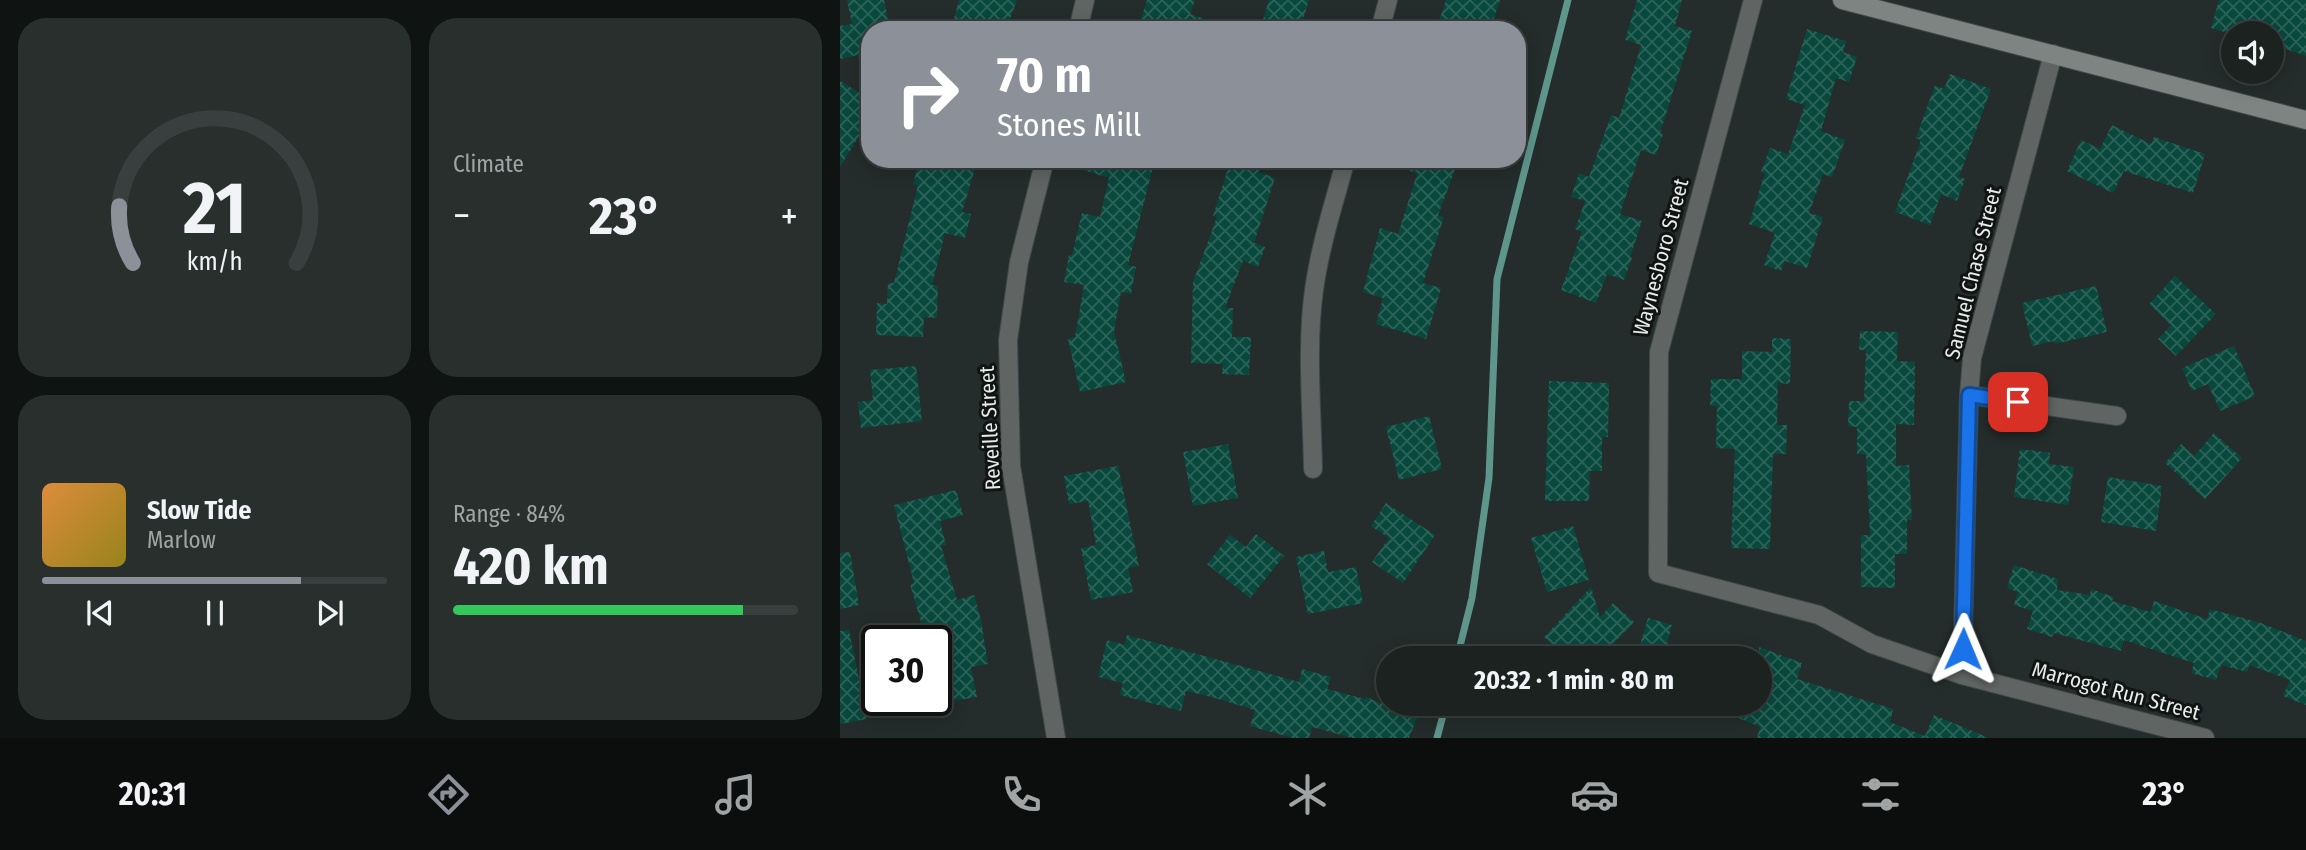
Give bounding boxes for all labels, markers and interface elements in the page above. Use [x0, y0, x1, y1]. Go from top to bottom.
map controls [2221, 21, 2284, 84]
button: sound [2221, 21, 2284, 84]
text: 70 m [997, 46, 1092, 105]
icon: right [882, 49, 973, 140]
text: Stones Mill [997, 106, 1141, 144]
text: Climate [453, 150, 524, 178]
text: 21 [182, 166, 246, 253]
street label: Waynesboro Street [1628, 176, 1694, 338]
street label: Samuel Chase Street [1939, 184, 2007, 362]
text: 23° [589, 185, 662, 248]
text: − [453, 193, 470, 239]
text: + [781, 193, 798, 239]
text: km/h [187, 247, 242, 277]
street label: Reveille Street [974, 365, 1006, 491]
pin [1988, 372, 2048, 432]
icon: arrive [1999, 383, 2037, 421]
text: Slow Tide [147, 495, 251, 526]
text: Range · 84% [453, 500, 565, 528]
text: Marlow [147, 526, 216, 554]
text: 420 km [453, 535, 609, 598]
icon: previous [81, 594, 119, 632]
icon: pause [196, 594, 234, 632]
icon: next [311, 594, 349, 632]
position arrow [1926, 612, 2000, 686]
speed limit sign: 30 [861, 625, 952, 716]
street label: Marrogot Run Street [2029, 656, 2203, 726]
text: 20:32 · 1 min · 80 m [1474, 665, 1674, 696]
icon: directions [424, 770, 473, 819]
icon: music [711, 770, 760, 819]
icon: phone [997, 770, 1046, 819]
icon: climate [1283, 770, 1332, 819]
icon: car [1570, 770, 1619, 819]
icon: filters [1856, 770, 1905, 819]
text: 20:31 [119, 775, 187, 813]
text: 23° [2142, 775, 2187, 813]

